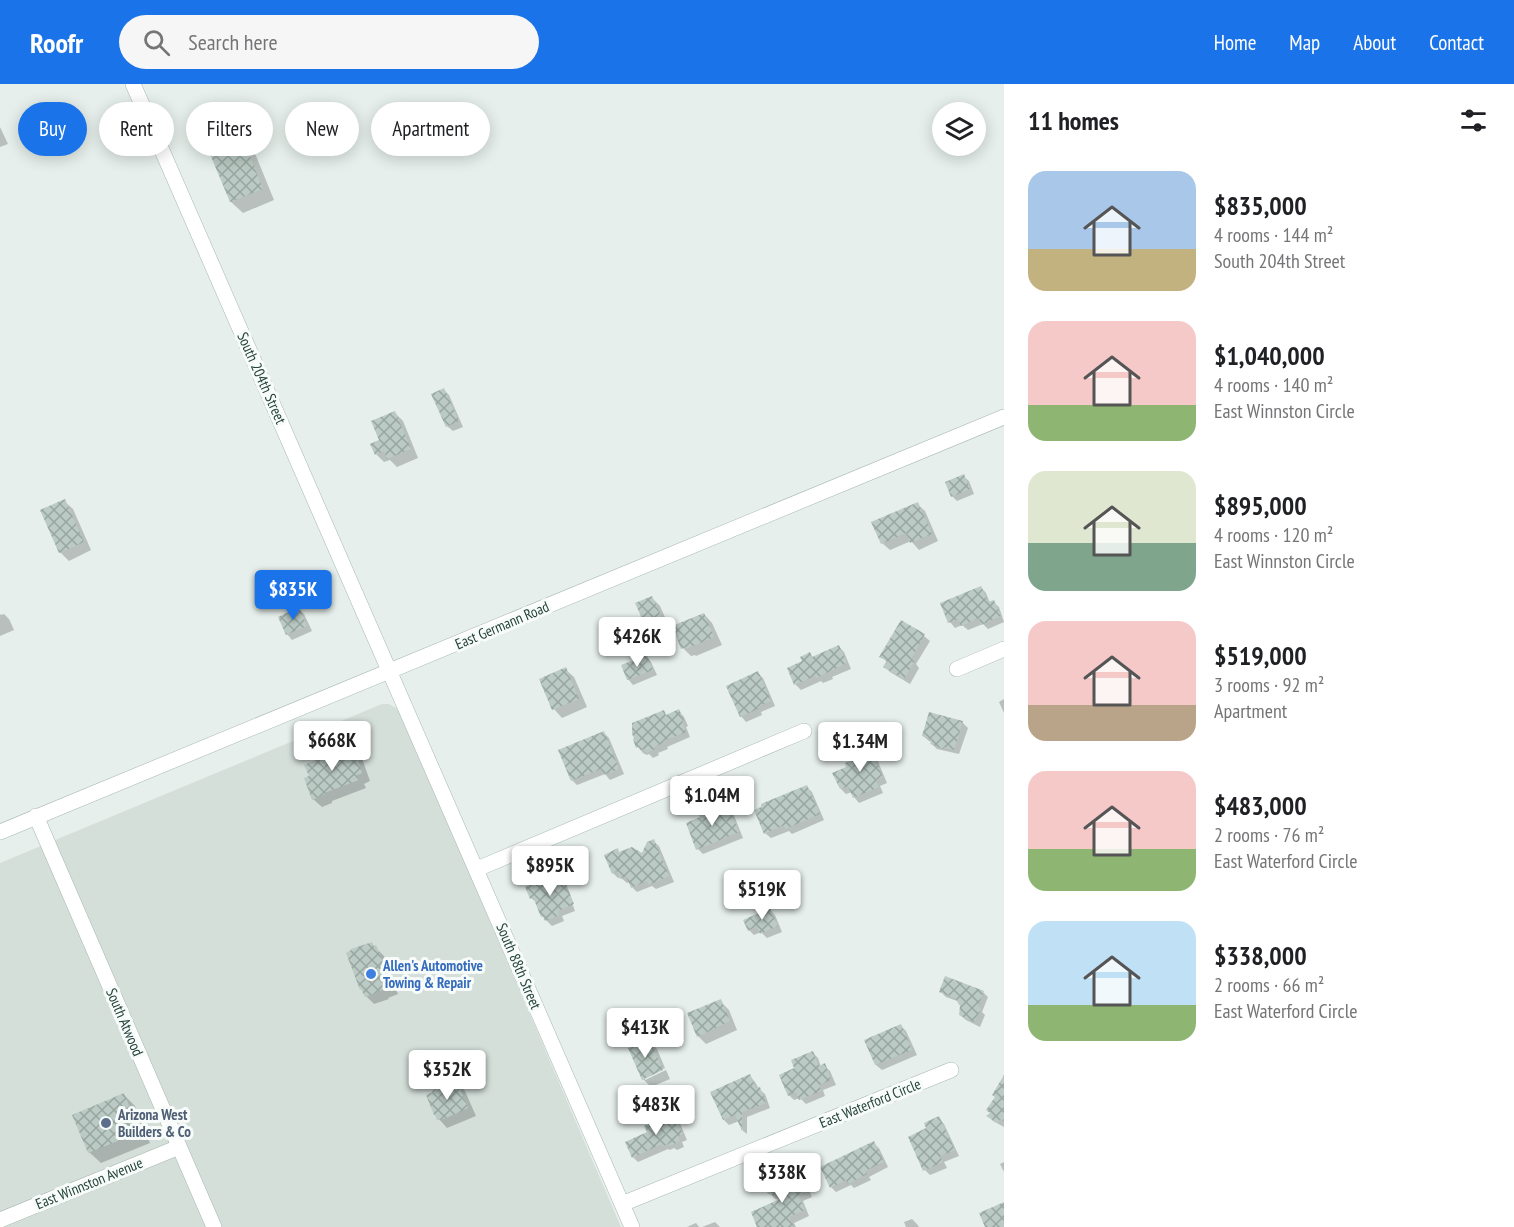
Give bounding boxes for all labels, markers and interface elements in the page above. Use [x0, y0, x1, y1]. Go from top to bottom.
search box [119, 15, 539, 69]
text: Roofr [30, 24, 83, 61]
icon: search [140, 26, 173, 59]
text: Search here [188, 28, 278, 56]
text: Home [1214, 29, 1256, 56]
text: Map [1289, 29, 1320, 56]
text: About [1353, 29, 1396, 56]
text: Contact [1429, 29, 1484, 56]
chip: Buy [18, 102, 87, 156]
chip: Rent [99, 102, 174, 156]
chip: Filters [186, 102, 273, 156]
chip: New [285, 102, 359, 156]
chip: Apartment [371, 102, 490, 156]
map controls [932, 102, 986, 156]
button: layers [932, 102, 986, 156]
text: 11 homes [1028, 104, 1119, 137]
icon: filters [1457, 104, 1490, 137]
text: $835,000 [1214, 189, 1307, 222]
icon: home [1076, 195, 1148, 267]
text: 4 rooms · 144 m² [1214, 222, 1333, 248]
text: South 204th Street [1214, 248, 1345, 274]
street label: South 204th Street [233, 329, 291, 427]
text: $1,040,000 [1214, 339, 1325, 372]
icon: home [1076, 345, 1148, 417]
text: 4 rooms · 140 m² [1214, 372, 1333, 398]
text: East Winnston Circle [1214, 398, 1355, 424]
text: $895,000 [1214, 489, 1307, 522]
icon: home [1076, 495, 1148, 567]
text: 4 rooms · 120 m² [1214, 522, 1333, 548]
text: East Winnston Circle [1214, 548, 1355, 574]
pin: $835K [251, 570, 335, 621]
text: $835K [269, 576, 317, 602]
street label: East Germann Road [452, 597, 552, 653]
pin: $426K [595, 617, 679, 668]
text: $426K [613, 623, 661, 649]
text: $519,000 [1214, 639, 1307, 672]
icon: home [1076, 645, 1148, 717]
text: 3 rooms · 92 m² [1214, 672, 1324, 698]
text: Apartment [1214, 698, 1287, 724]
pin: $668K [290, 721, 374, 772]
pin: $1.34M [811, 722, 909, 773]
text: $668K [308, 727, 356, 753]
text: $1.34M [832, 728, 888, 754]
pin: $1.04M [663, 776, 761, 827]
text: $1.04M [684, 782, 740, 808]
text: $483,000 [1214, 789, 1307, 822]
icon: home [1076, 795, 1148, 867]
text: 2 rooms · 76 m² [1214, 822, 1324, 848]
pin: $895K [508, 846, 592, 897]
text: East Waterford Circle [1214, 848, 1358, 874]
text: $895K [526, 852, 574, 878]
pin: $519K [720, 870, 804, 921]
text: $519K [738, 876, 786, 902]
street label: South 88th Street [492, 920, 546, 1012]
text: $338,000 [1214, 939, 1307, 972]
icon: home [1076, 945, 1148, 1017]
place label: Allen's Automotive Towing & Repair [382, 956, 483, 992]
marker: Allen's Automotive Towing & Repair [364, 967, 378, 981]
text: 2 rooms · 66 m² [1214, 972, 1324, 998]
street label: South Atwood [102, 985, 148, 1059]
text: East Waterford Circle [1214, 998, 1358, 1024]
pin: $413K [603, 1008, 687, 1059]
text: $413K [621, 1014, 669, 1040]
pin: $352K [405, 1050, 489, 1101]
text: $352K [423, 1056, 471, 1082]
street label: East Waterford Circle [817, 1074, 923, 1132]
pin: $483K [614, 1085, 698, 1136]
text: $483K [632, 1091, 680, 1117]
place label: Arizona West Builders & Co [117, 1105, 191, 1141]
marker: Arizona West Builders & Co [99, 1116, 113, 1130]
street label: East Winnston Avenue [33, 1153, 145, 1213]
pin: $338K [740, 1153, 824, 1204]
text: $338K [758, 1159, 806, 1185]

